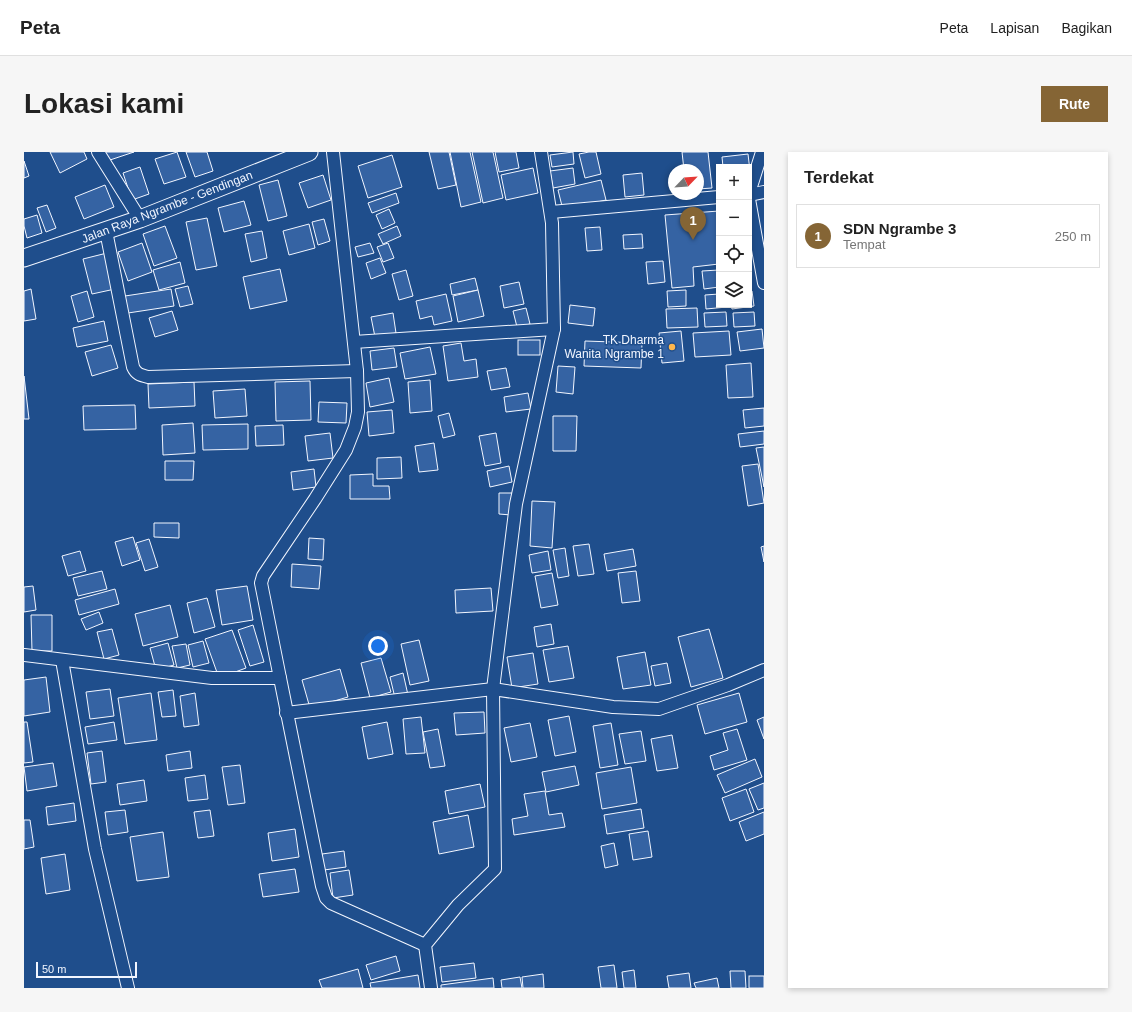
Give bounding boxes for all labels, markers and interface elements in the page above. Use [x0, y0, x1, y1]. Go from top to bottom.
text: Peta [20, 17, 60, 38]
text: Peta [940, 20, 968, 36]
text: Lapisan [990, 20, 1039, 36]
text: Bagikan [1061, 20, 1112, 36]
button: Rute [1041, 86, 1108, 122]
text: Lokasi kami [24, 88, 184, 119]
north arrow [668, 164, 704, 200]
map controls [716, 164, 752, 308]
button: + [716, 164, 752, 200]
street label: Jalan Raya Ngrambe - Gendingan [79, 168, 255, 246]
text: Terdekat [804, 168, 874, 187]
button: − [716, 200, 752, 236]
pin: 1 [680, 207, 706, 240]
text: SDN Ngrambe 3 [843, 220, 956, 237]
text: 1 [814, 229, 822, 244]
text: 250 m [1055, 229, 1091, 244]
button: locate [716, 236, 752, 272]
text: Tempat [843, 237, 886, 252]
button: layers [716, 272, 752, 308]
place label: TK Dharma Wanita Ngrambe 1 [564, 333, 664, 361]
marker: TK Dharma Wanita Ngrambe 1 [667, 342, 677, 352]
your location [368, 636, 388, 656]
scale bar [36, 960, 137, 979]
text: 50 m [42, 963, 66, 975]

